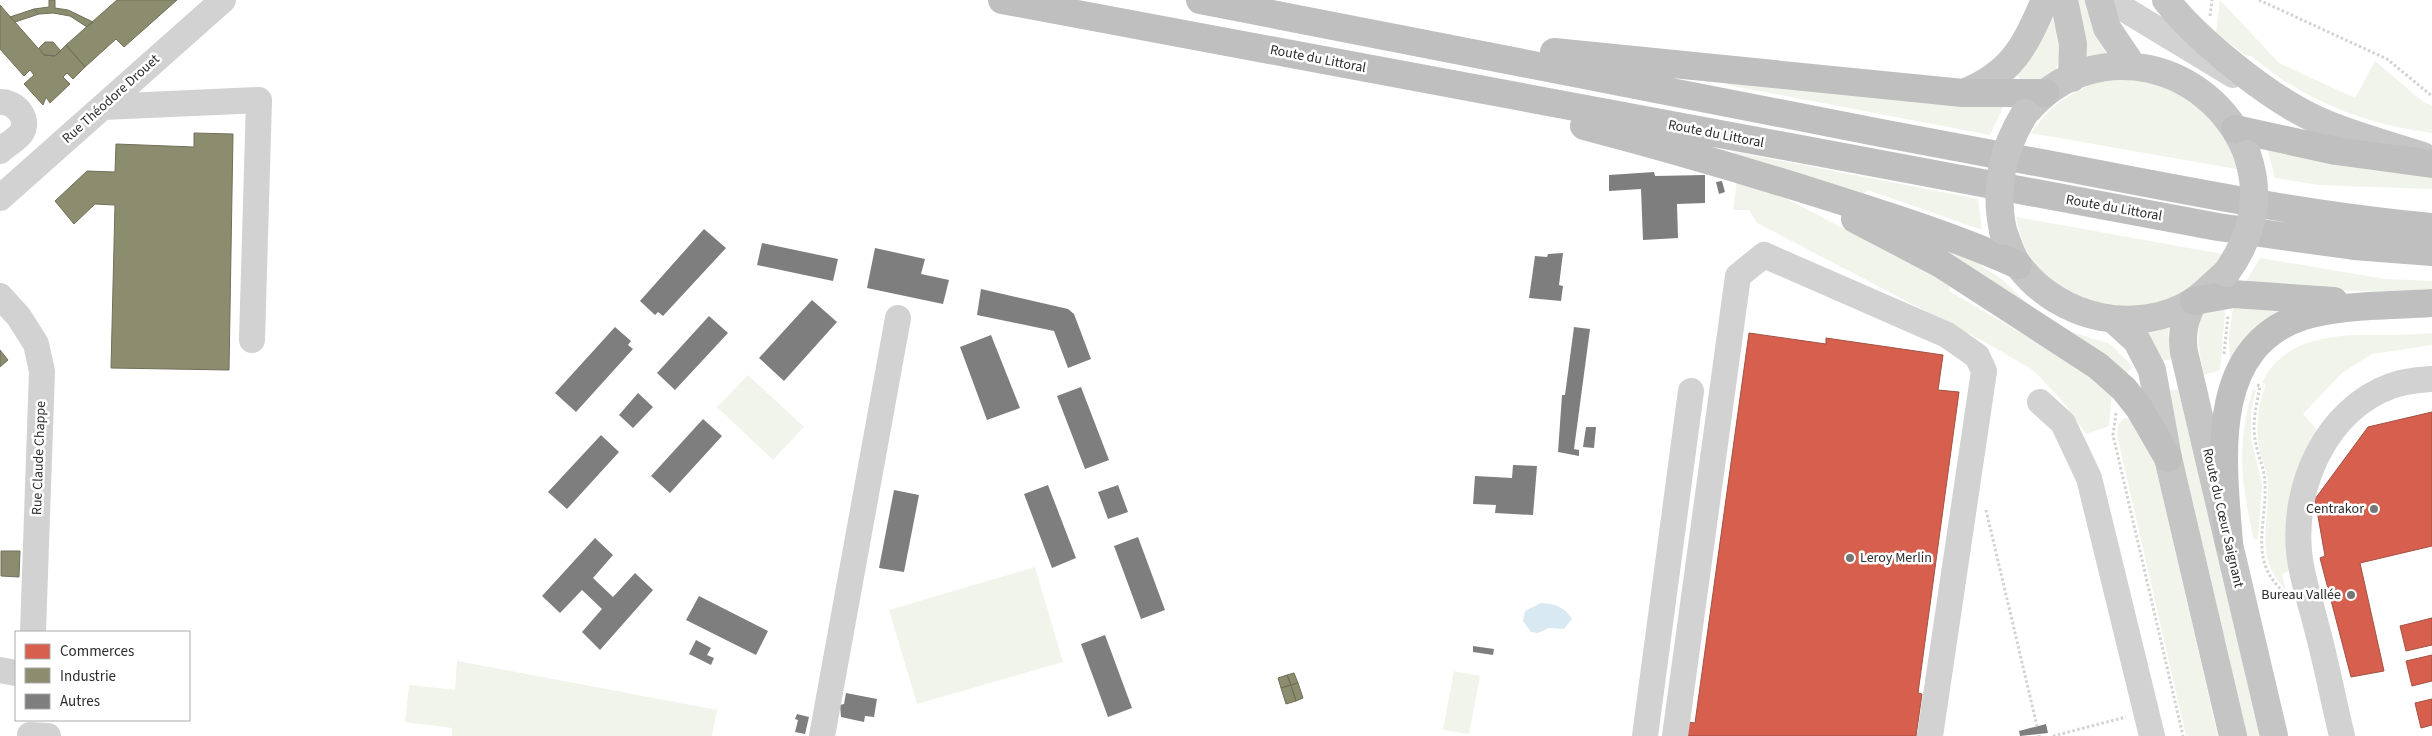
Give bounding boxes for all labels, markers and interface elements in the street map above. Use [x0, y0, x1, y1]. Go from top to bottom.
street label: Route du Littoral [1268, 40, 1368, 78]
street label: Rue Théodore Drouet [58, 50, 164, 148]
street label: Route du Littoral [1666, 115, 1766, 153]
street label: Route du Littoral [2064, 190, 2164, 226]
street label: Rue Claude Chappe [27, 401, 51, 515]
street label: Route du Cœur Saignant [2197, 446, 2249, 590]
place label: Centrakor [2306, 499, 2364, 519]
marker: Centrakor [2368, 503, 2380, 515]
place label: Leroy Merlin [1860, 548, 1932, 568]
marker: Leroy Merlin [1844, 552, 1856, 564]
place label: Bureau Vallée [2261, 585, 2341, 605]
marker: Bureau Vallée [2345, 589, 2357, 601]
legend [15, 631, 190, 721]
text: Commerces [60, 641, 134, 662]
text: Industrie [60, 666, 116, 687]
text: Autres [60, 691, 100, 712]

